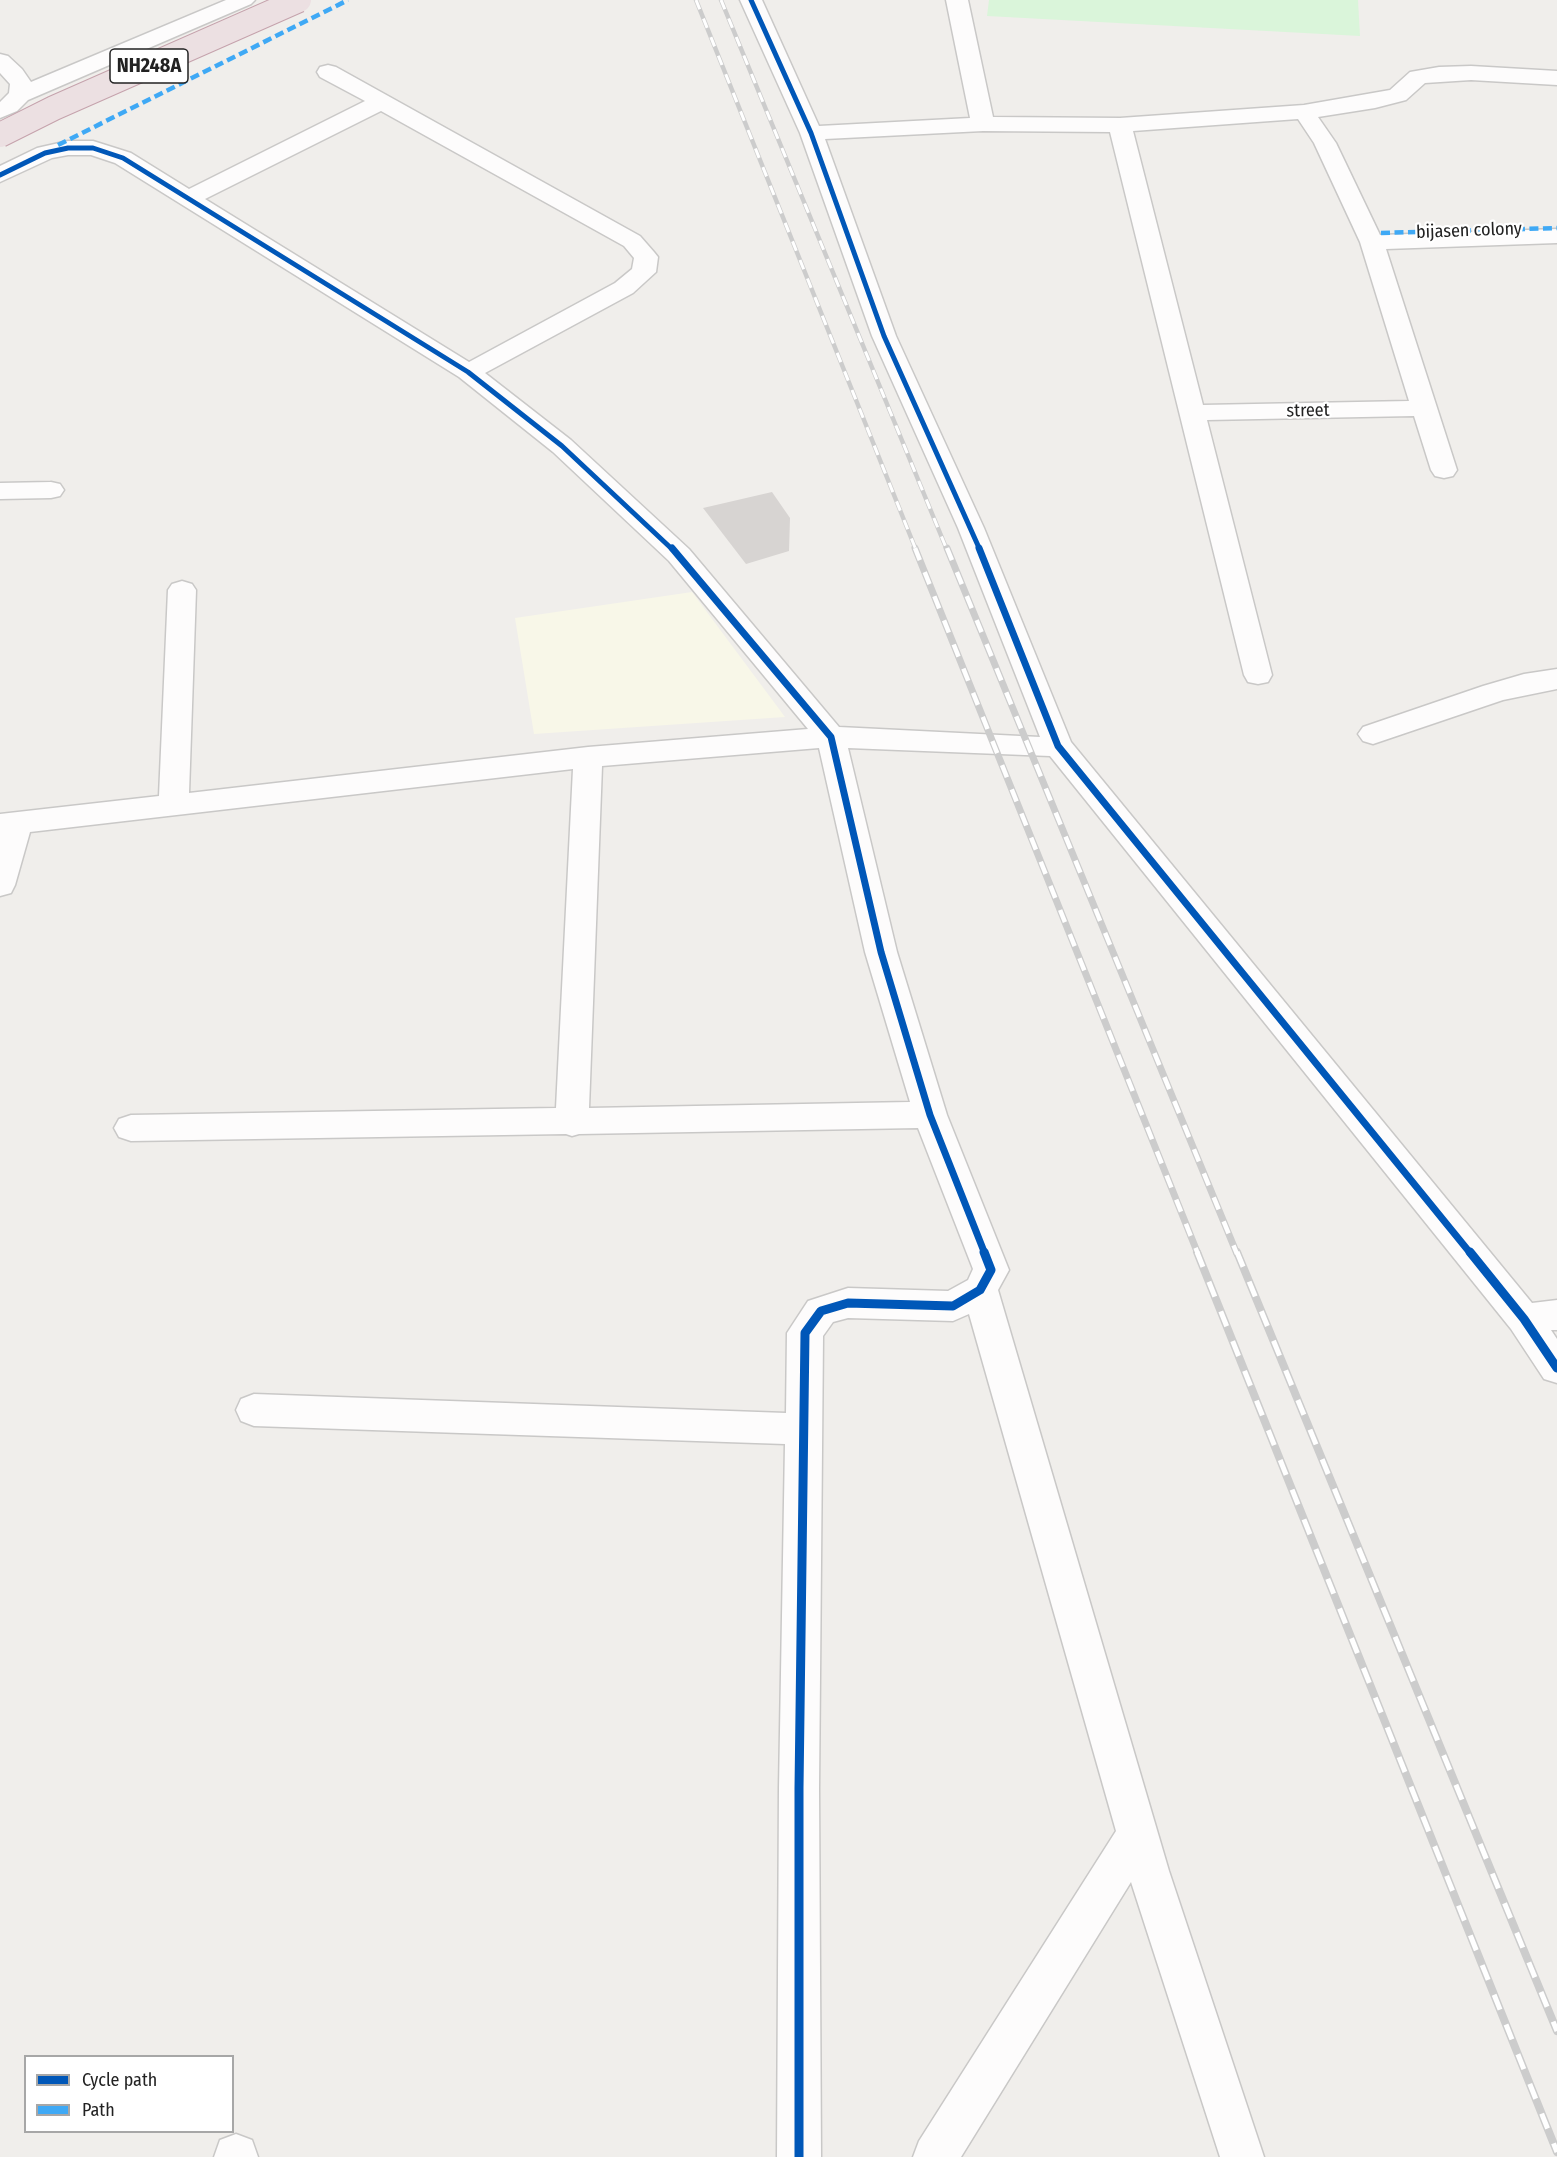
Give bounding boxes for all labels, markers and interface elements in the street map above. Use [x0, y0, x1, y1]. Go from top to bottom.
road number: NH248A [110, 49, 188, 83]
street label: bijasen colony [1416, 218, 1522, 244]
street label: street [1286, 400, 1330, 422]
legend [24, 2055, 234, 2133]
text: Cycle path [82, 2069, 157, 2091]
text: Path [82, 2099, 115, 2121]

